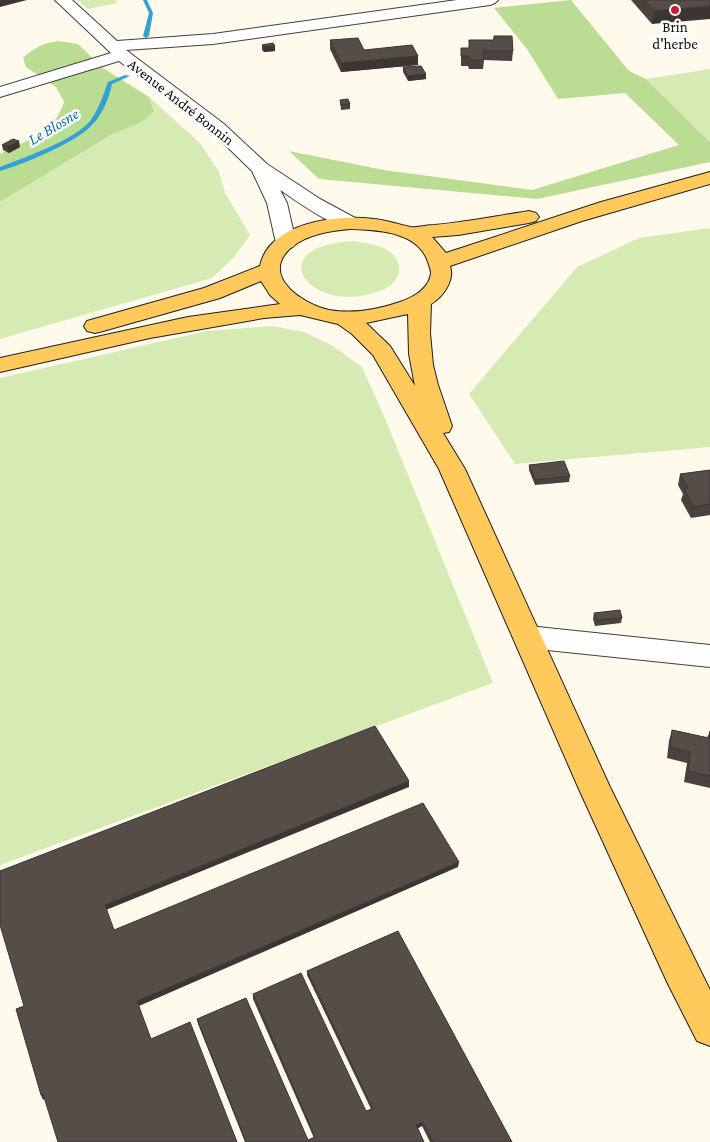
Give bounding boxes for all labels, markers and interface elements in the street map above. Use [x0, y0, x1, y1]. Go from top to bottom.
marker: Brin d'herbe [669, 4, 681, 16]
place label: Brin d'herbe [652, 19, 698, 52]
street label: Avenue André Bonnin [125, 56, 237, 148]
water label: Le Blosne [25, 105, 81, 148]

